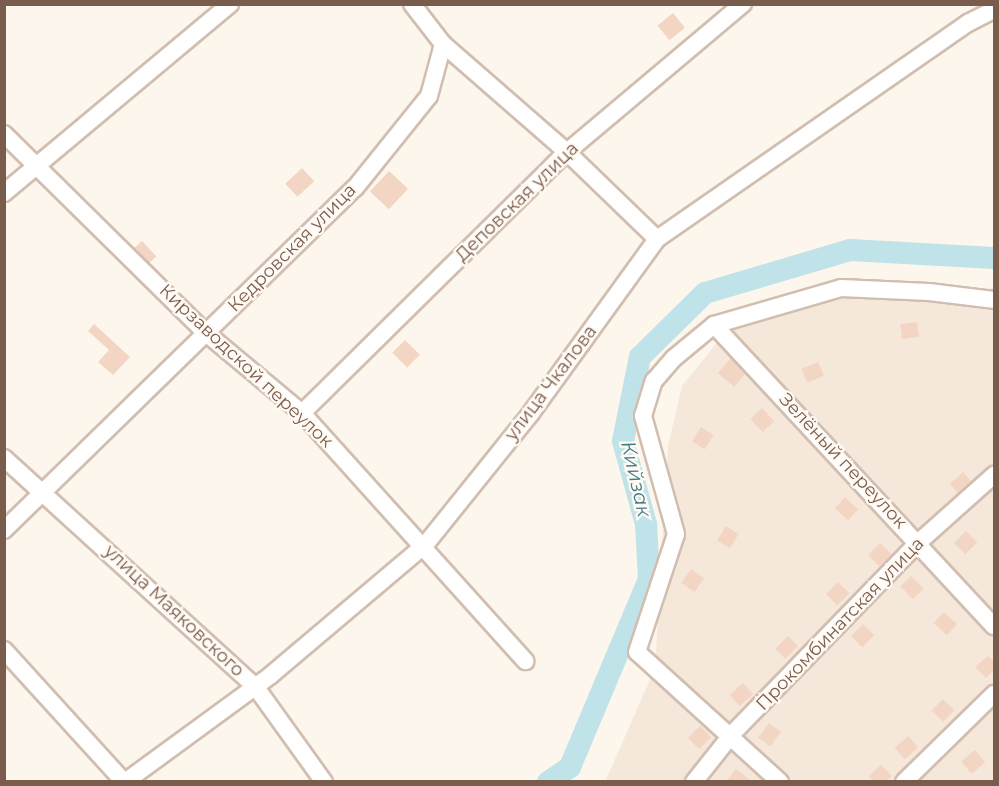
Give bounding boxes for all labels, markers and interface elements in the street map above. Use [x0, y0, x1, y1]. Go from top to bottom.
street label: Деповская улица [451, 138, 583, 266]
street label: Кедровская улица [223, 179, 361, 317]
street label: Кирзаводской переулок [155, 280, 337, 452]
street label: улица Чкалова [501, 321, 601, 445]
street label: Зелёный переулок [775, 389, 911, 533]
water label: Кийзак [616, 439, 656, 519]
street label: Прокомбинатская улица [752, 533, 928, 715]
street label: улица Маяковского [100, 541, 248, 681]

